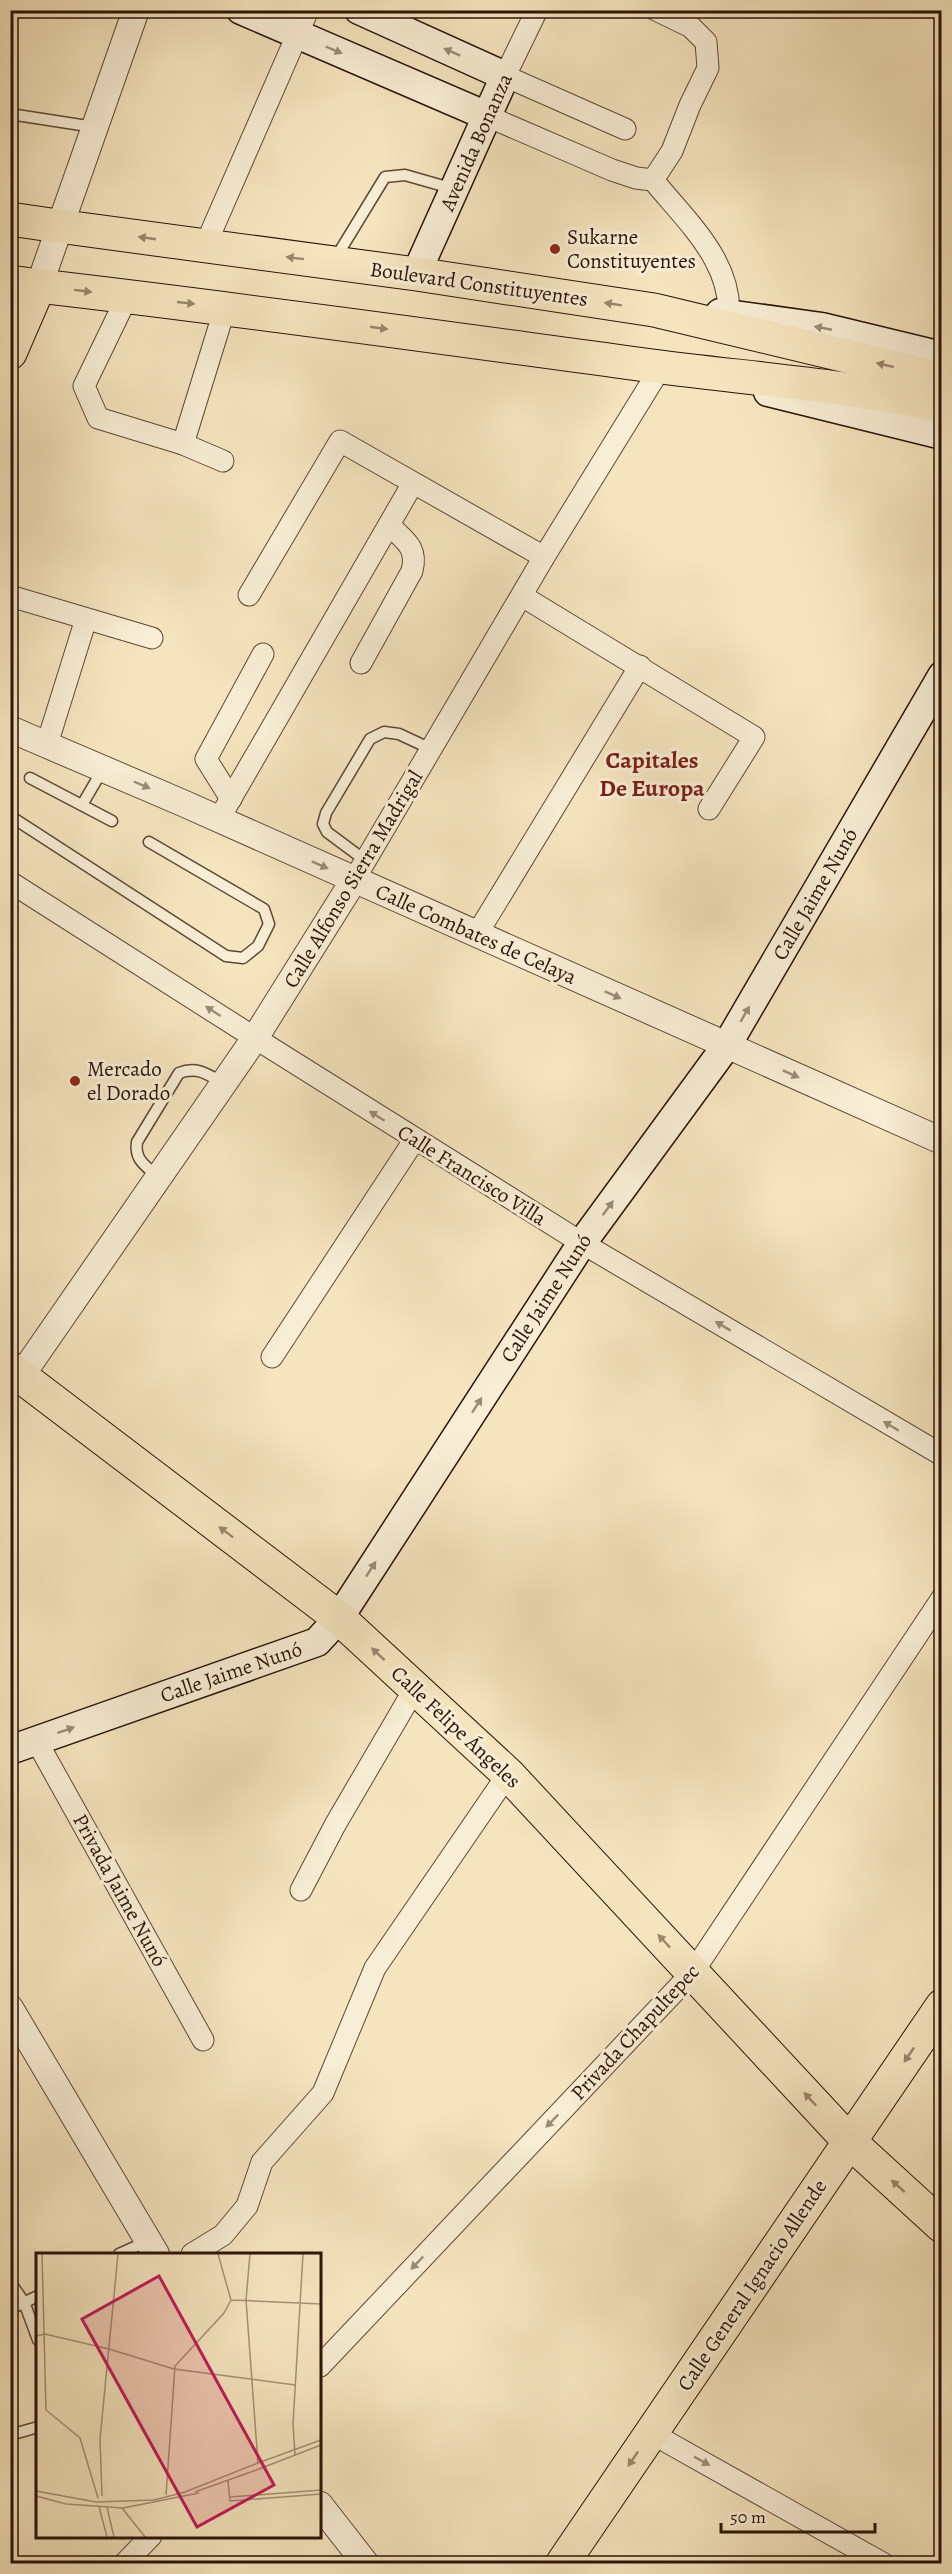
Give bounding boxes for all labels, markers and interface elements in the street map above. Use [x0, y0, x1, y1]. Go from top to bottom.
one-way arrow [325, 46, 342, 55]
one-way arrow [442, 47, 460, 57]
street label: Avenida Bonanza [433, 69, 519, 216]
place label: Sukarne Constituyentes [567, 223, 696, 275]
one-way arrow [137, 234, 156, 243]
marker: Sukarne Constituyentes [548, 242, 562, 256]
one-way arrow [285, 253, 304, 263]
street label: Boulevard Constituyentes [368, 255, 590, 313]
one-way arrow [74, 287, 93, 296]
one-way arrow [176, 298, 195, 308]
one-way arrow [603, 299, 622, 308]
one-way arrow [814, 323, 833, 332]
one-way arrow [370, 324, 389, 333]
one-way arrow [875, 359, 894, 369]
district label: Capitales De Europa [599, 744, 705, 804]
street label: Calle Alfonso Sierra Madrigal [277, 765, 429, 993]
one-way arrow [133, 780, 151, 790]
street label: Calle Jaime Nunó [766, 823, 864, 965]
one-way arrow [311, 860, 328, 869]
street label: Calle Combates de Celaya [371, 877, 581, 991]
one-way arrow [604, 990, 622, 1000]
one-way arrow [204, 1006, 221, 1017]
one-way arrow [739, 1006, 750, 1022]
place label: Mercado el Dorado [87, 1055, 170, 1107]
one-way arrow [783, 1069, 801, 1079]
marker: Mercado el Dorado [68, 1074, 82, 1088]
one-way arrow [369, 1110, 385, 1121]
street label: Calle Francisco Villa [392, 1118, 552, 1232]
one-way arrow [602, 1200, 614, 1216]
street label: Calle Jaime Nunó [494, 1228, 598, 1368]
one-way arrow [715, 1321, 731, 1332]
one-way arrow [471, 1397, 482, 1413]
one-way arrow [883, 1420, 899, 1431]
one-way arrow [219, 1526, 235, 1538]
one-way arrow [365, 1560, 376, 1577]
street label: Calle Jaime Nunó [156, 1635, 306, 1709]
one-way arrow [371, 1648, 386, 1661]
street label: Calle Felipe Ángeles [385, 1659, 527, 1795]
one-way arrow [57, 1725, 75, 1735]
street label: Privada Jaime Nunó [66, 1809, 174, 1971]
one-way arrow [657, 1933, 671, 1948]
street label: Privada Chapultepec [564, 1958, 706, 2106]
one-way arrow [904, 2047, 915, 2063]
one-way arrow [804, 2093, 818, 2107]
one-way arrow [545, 2114, 559, 2129]
street label: Calle General Ignacio Allende [671, 2174, 833, 2396]
one-way arrow [891, 2180, 906, 2193]
inset map [36, 2253, 321, 2538]
one-way arrow [411, 2255, 425, 2269]
one-way arrow [628, 2451, 639, 2467]
one-way arrow [694, 2456, 711, 2466]
scale bar [721, 2496, 876, 2534]
text: 50 m [730, 2505, 766, 2529]

